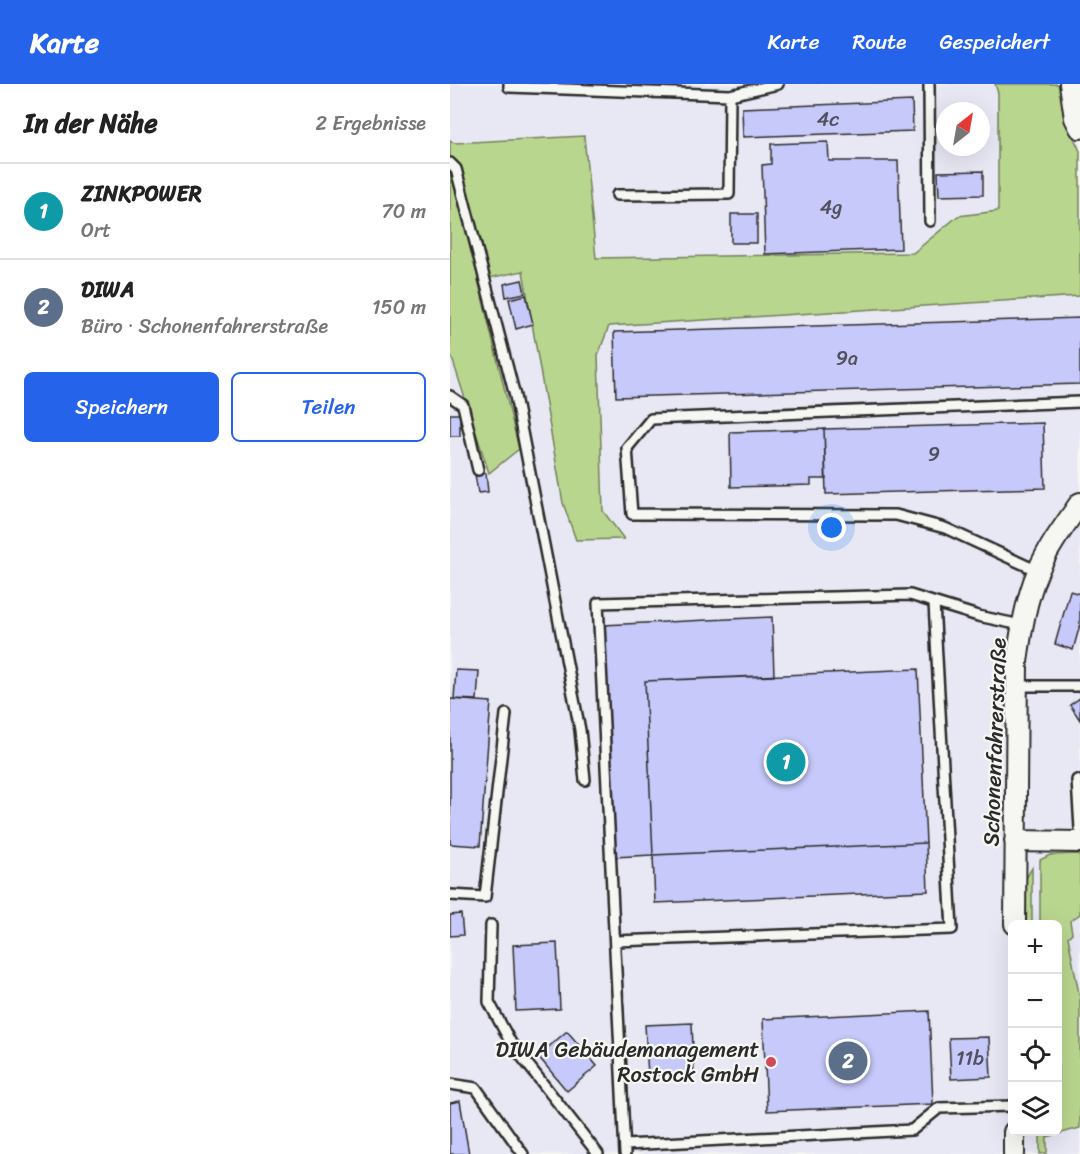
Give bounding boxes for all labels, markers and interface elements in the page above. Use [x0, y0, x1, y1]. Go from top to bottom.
text: Karte [30, 18, 99, 67]
text: Karte [768, 23, 819, 61]
text: Route [852, 23, 906, 61]
text: Gespeichert [939, 23, 1050, 61]
text: In der Nähe [24, 100, 158, 146]
house number: 4c [817, 102, 839, 137]
north arrow [936, 102, 990, 156]
text: 2 Ergebnisse [316, 106, 426, 141]
text: ZINKPOWER [81, 174, 202, 213]
house number: 4g [820, 190, 842, 225]
text: 1 [39, 194, 48, 229]
text: 70 m [381, 194, 426, 229]
text: Ort [81, 213, 111, 248]
text: DIWA [81, 270, 134, 309]
text: 2 [38, 290, 49, 325]
text: 150 m [372, 290, 426, 325]
text: Büro · Schonenfahrerstraße [81, 309, 328, 344]
house number: 9a [836, 341, 858, 376]
button: Speichern [24, 372, 219, 442]
button: Teilen [231, 372, 426, 442]
house number: 9 [928, 437, 940, 472]
your location [817, 513, 846, 542]
street label: Schonenfahrerstraße [971, 637, 1018, 847]
pin: 1 [766, 740, 806, 784]
map controls [1008, 920, 1062, 1136]
button: + [1008, 920, 1062, 974]
button: − [1008, 974, 1062, 1028]
button: locate [1008, 1028, 1062, 1082]
place label: DIWA Gebäudemanagement Rostock GmbH [496, 1030, 759, 1094]
pin: 2 [828, 1038, 868, 1084]
house number: 11b [956, 1041, 984, 1076]
marker: DIWA Gebäudemanagement Rostock GmbH [764, 1055, 778, 1069]
button: layers [1008, 1082, 1062, 1136]

